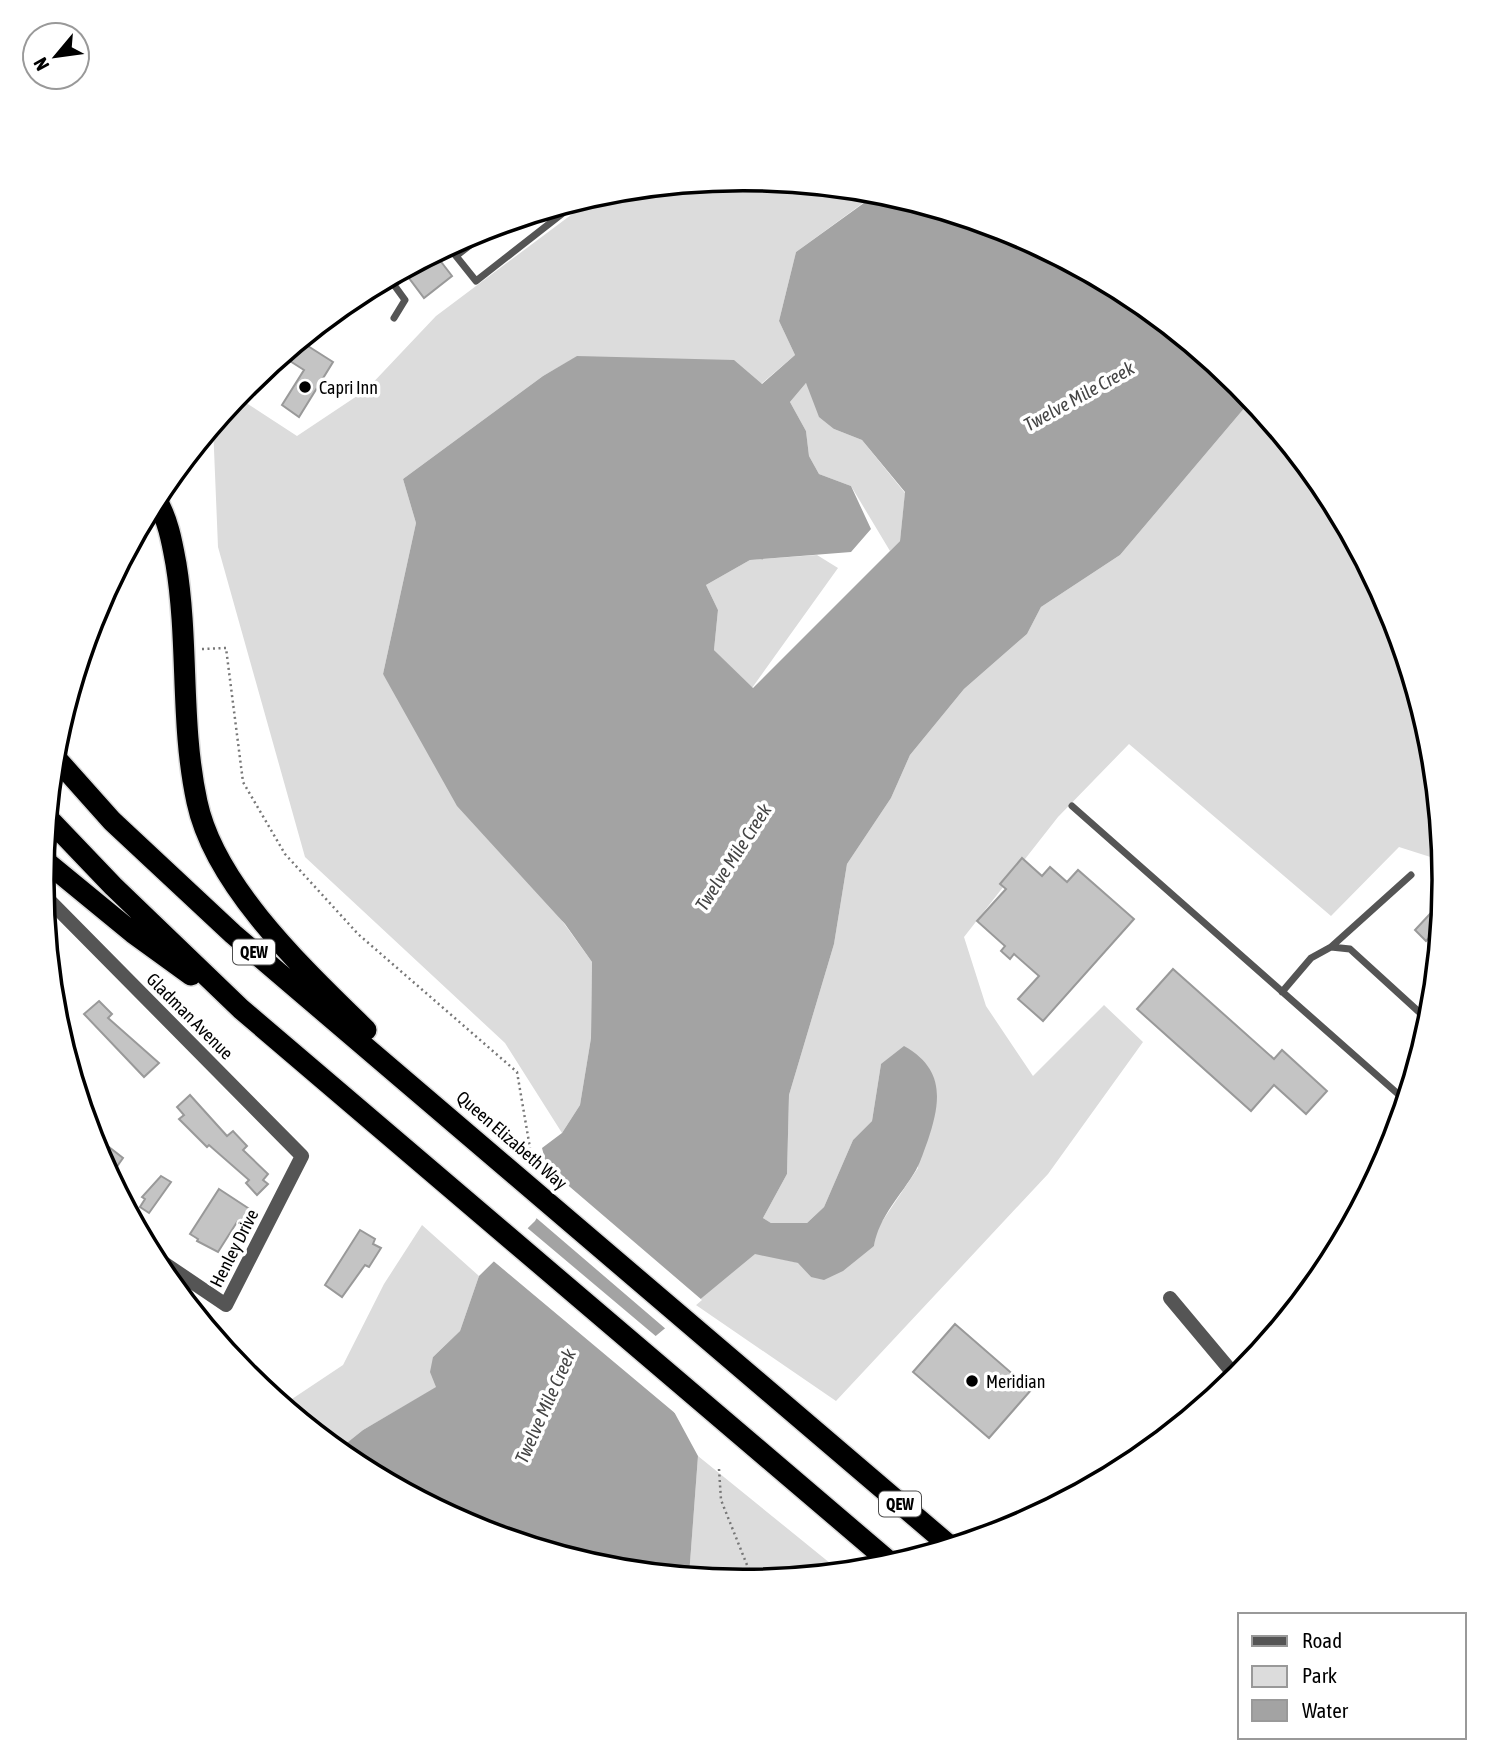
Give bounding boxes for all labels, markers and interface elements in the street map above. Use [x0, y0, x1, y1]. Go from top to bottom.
north arrow [21, 21, 91, 91]
text: N [29, 54, 53, 74]
water label: Twelve Mile Creek [1020, 356, 1139, 435]
place label: Capri Inn [319, 377, 378, 398]
marker: Capri Inn [297, 379, 313, 395]
water label: Twelve Mile Creek [690, 799, 776, 915]
road number: QEW [233, 940, 275, 964]
street label: Gladman Avenue [142, 968, 238, 1064]
street label: Queen Elizabeth Way [452, 1086, 572, 1194]
street label: Henley Drive [205, 1205, 263, 1291]
water label: Twelve Mile Creek [510, 1345, 580, 1467]
place label: Meridian [986, 1371, 1045, 1392]
marker: Meridian [964, 1373, 980, 1389]
road number: QEW [879, 1492, 921, 1516]
legend [1238, 1613, 1466, 1739]
text: Road [1302, 1628, 1342, 1652]
text: Park [1302, 1663, 1337, 1687]
text: Water [1302, 1698, 1349, 1722]

